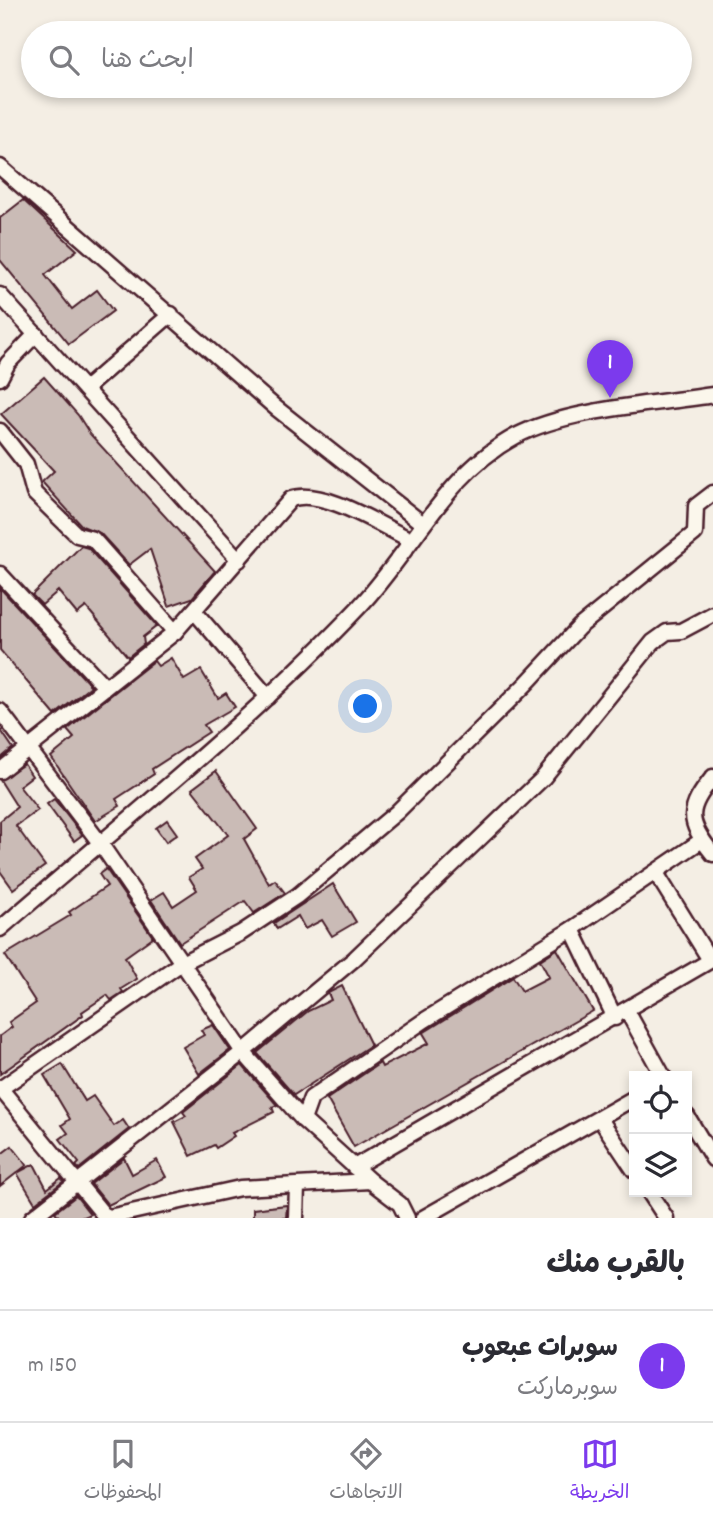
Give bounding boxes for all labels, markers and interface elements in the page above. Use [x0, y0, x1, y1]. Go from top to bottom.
search box [21, 21, 692, 98]
icon: search [45, 41, 83, 79]
text: ابحث هنا [101, 43, 194, 80]
pin: 1 [587, 340, 633, 398]
your location [348, 689, 382, 723]
map controls [629, 1071, 692, 1197]
button: locate [629, 1071, 692, 1134]
button: layers [629, 1134, 692, 1197]
text: بالقرب منك [547, 1245, 685, 1288]
text: سوبرات عبعوب [462, 1331, 618, 1368]
text: 150 m [28, 1350, 77, 1383]
text: 1 [659, 1350, 665, 1383]
text: سوبرماركت [517, 1373, 618, 1406]
tab: المحفوظات [84, 1435, 162, 1508]
tab: الاتجاهات [329, 1435, 403, 1508]
tab: الخريطة [570, 1435, 629, 1508]

